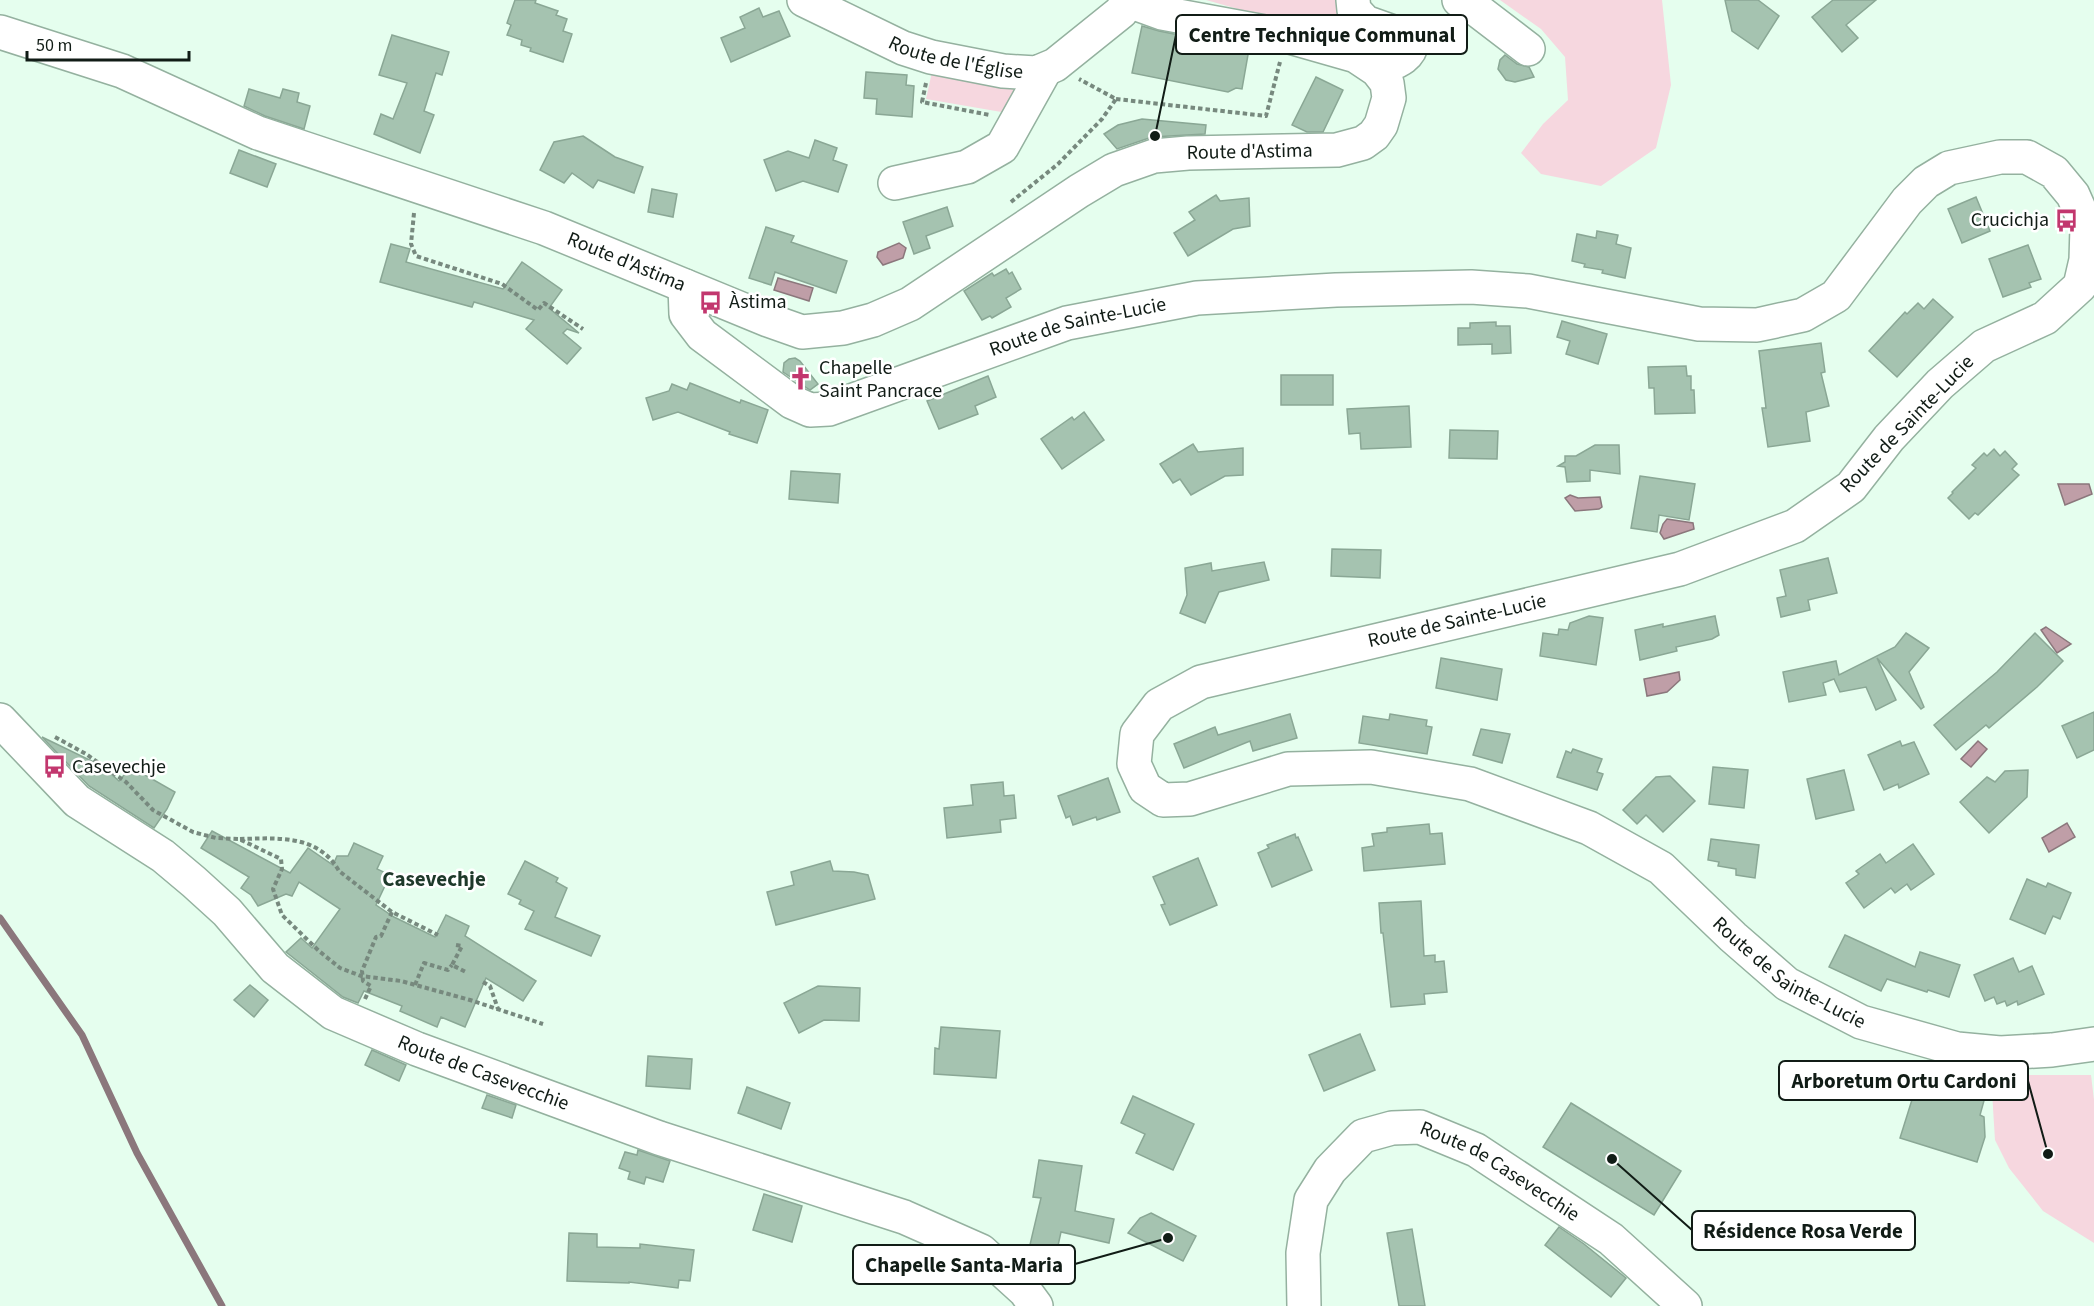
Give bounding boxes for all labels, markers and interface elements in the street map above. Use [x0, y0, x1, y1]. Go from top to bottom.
callout: Centre Technique Communal [1176, 15, 1467, 54]
text: Centre Technique Communal [1189, 20, 1455, 50]
scale bar [27, 24, 189, 62]
street label: Route de l'Église [884, 29, 1024, 86]
text: 50 m [36, 33, 72, 58]
street label: Route d'Astima [1186, 136, 1313, 167]
place label: Crucichja [1971, 206, 2049, 234]
bus stop icon: Crucichja [2054, 207, 2080, 233]
street label: Route d'Astima [563, 225, 690, 299]
place label: Àstima [729, 288, 787, 316]
bus stop icon: Àstima [698, 289, 724, 315]
street label: Route de Sainte-Lucie [986, 290, 1169, 364]
street label: Route de Sainte-Lucie [1834, 349, 1980, 499]
place label: Chapelle Saint Pancrace [819, 354, 942, 405]
church icon: Chapelle Saint Pancrace [788, 366, 814, 392]
street label: Route de Sainte-Lucie [1365, 587, 1549, 655]
place label: Casevechje [72, 753, 166, 781]
bus stop icon: Casevechje [41, 754, 67, 780]
district label: Casevechje [382, 864, 486, 894]
street label: Route de Sainte-Lucie [1706, 910, 1870, 1036]
street label: Route de Casevecchie [393, 1028, 573, 1118]
callout: Arboretum Ortu Cardoni [1779, 1061, 2028, 1100]
text: Arboretum Ortu Cardoni [1791, 1066, 2016, 1096]
street label: Route de Casevecchie [1415, 1114, 1585, 1229]
callout: Résidence Rosa Verde [1692, 1211, 1915, 1250]
text: Résidence Rosa Verde [1703, 1216, 1903, 1246]
callout: Chapelle Santa-Maria [853, 1245, 1075, 1284]
text: Chapelle Santa-Maria [865, 1250, 1063, 1280]

